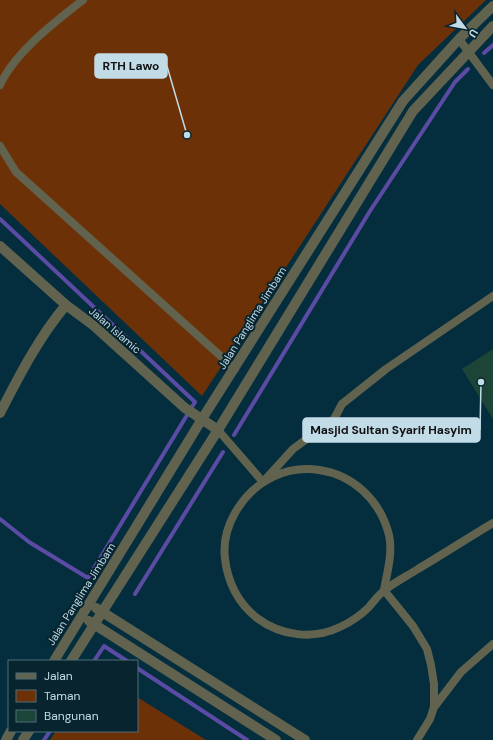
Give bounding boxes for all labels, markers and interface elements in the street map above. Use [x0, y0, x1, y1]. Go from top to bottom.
north arrow [445, 8, 485, 48]
text: U [466, 26, 481, 40]
callout: RTH Lawo [95, 54, 167, 78]
text: RTH Lawo [103, 58, 159, 74]
street label: Jalan Panglima Jimbam [215, 264, 289, 372]
street label: Jalan Islamic [86, 304, 144, 356]
callout: Masjid Sultan Syarif Hasyim [303, 418, 480, 442]
text: Masjid Sultan Syarif Hasyim [310, 422, 472, 438]
street label: Jalan Panglima Jimbam [44, 540, 118, 648]
legend [8, 660, 138, 732]
text: Jalan [44, 668, 73, 684]
text: Taman [44, 688, 81, 704]
text: Bangunan [44, 708, 99, 724]

